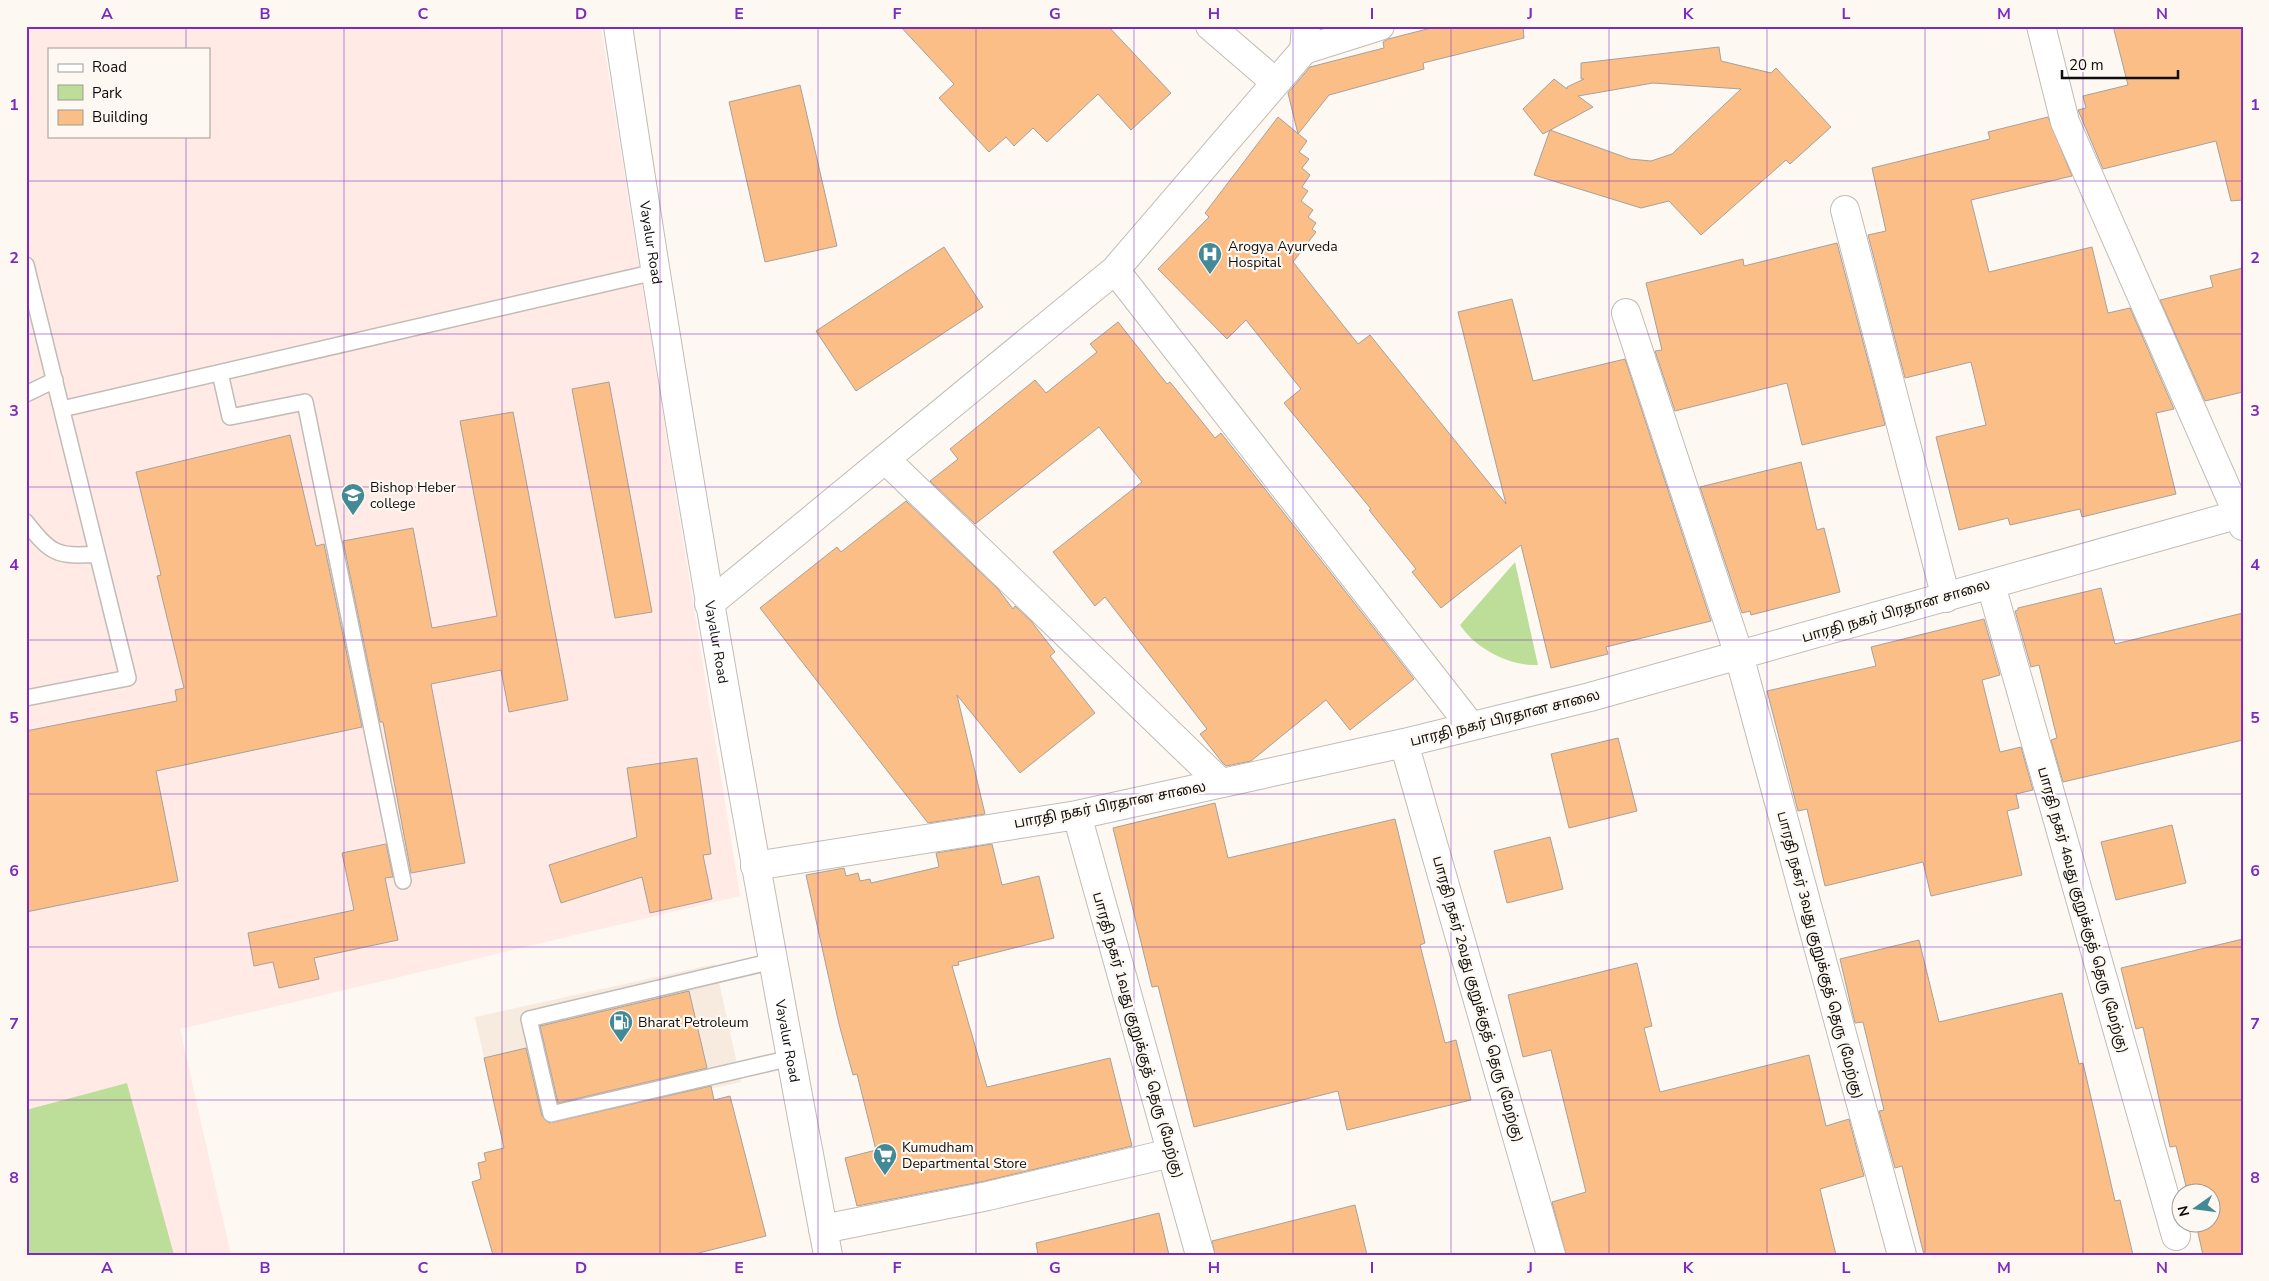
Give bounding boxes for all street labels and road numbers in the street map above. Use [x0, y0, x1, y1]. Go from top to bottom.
street label: Vayalur Road [635, 199, 667, 285]
street label: பாரதி நகர் பிரதான சாலை [1800, 575, 1992, 647]
street label: Vayalur Road [700, 598, 733, 685]
street label: பாரதி நகர் பிரதான சாலை [1408, 685, 1602, 751]
street label: பாரதி நகர் 4வது குறுக்குத் தெரு (மேற்கு) [2033, 765, 2133, 1055]
street label: பாரதி நகர் பிரதான சாலை [1012, 777, 1208, 833]
street label: பாரதி நகர் 3வது குறுக்குத் தெரு (மேற்கு) [1772, 809, 1868, 1101]
street label: பாரதி நகர் 2வது குறுக்குத் தெரு (மேற்கு) [1428, 854, 1528, 1144]
street label: பாரதி நகர் 1வது குறுக்குத் தெரு (மேற்கு) [1088, 890, 1188, 1180]
street label: Vayalur Road [771, 997, 805, 1084]

